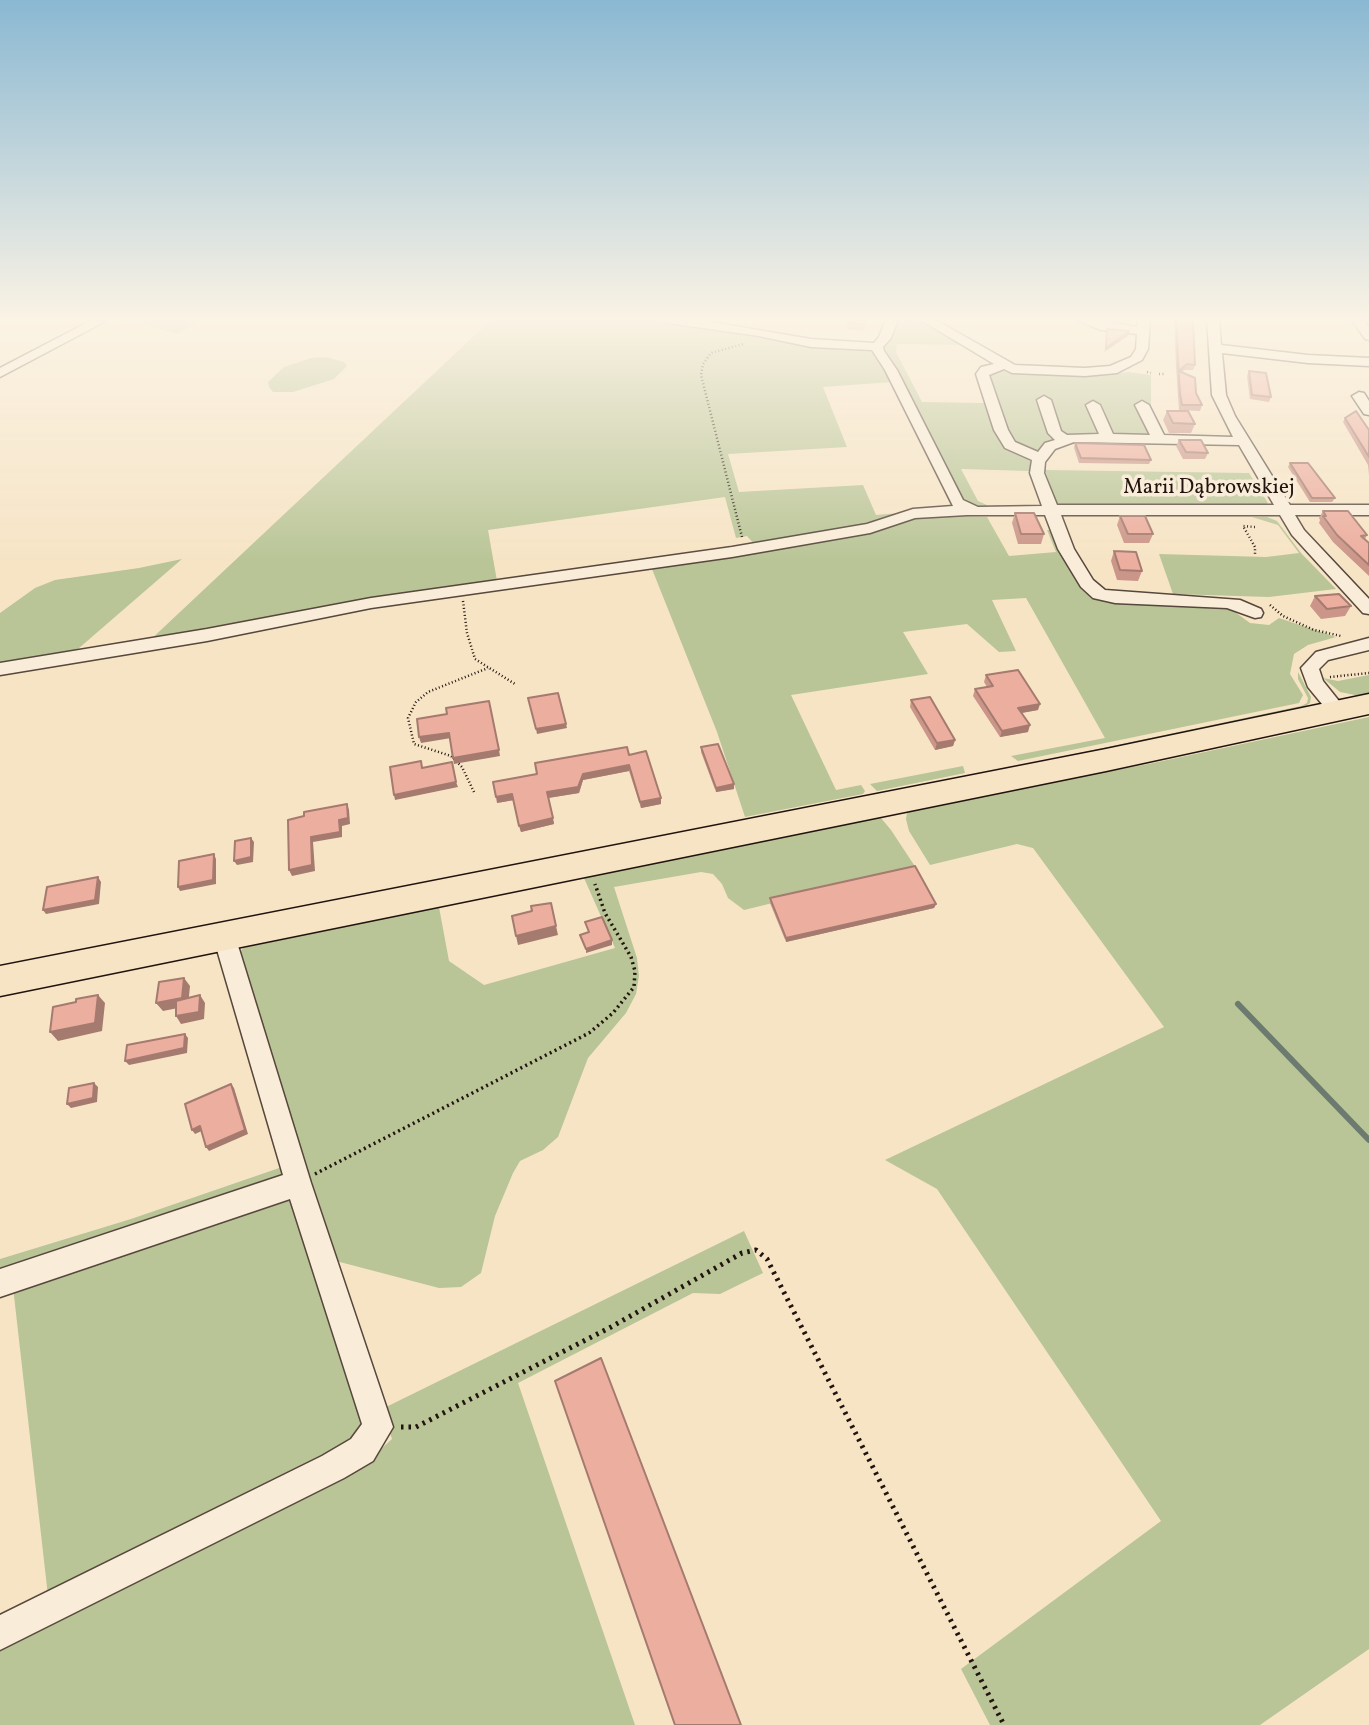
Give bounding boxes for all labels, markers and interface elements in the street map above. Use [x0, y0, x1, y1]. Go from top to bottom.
street label: Marii Dąbrowskiej [1123, 476, 1295, 502]

